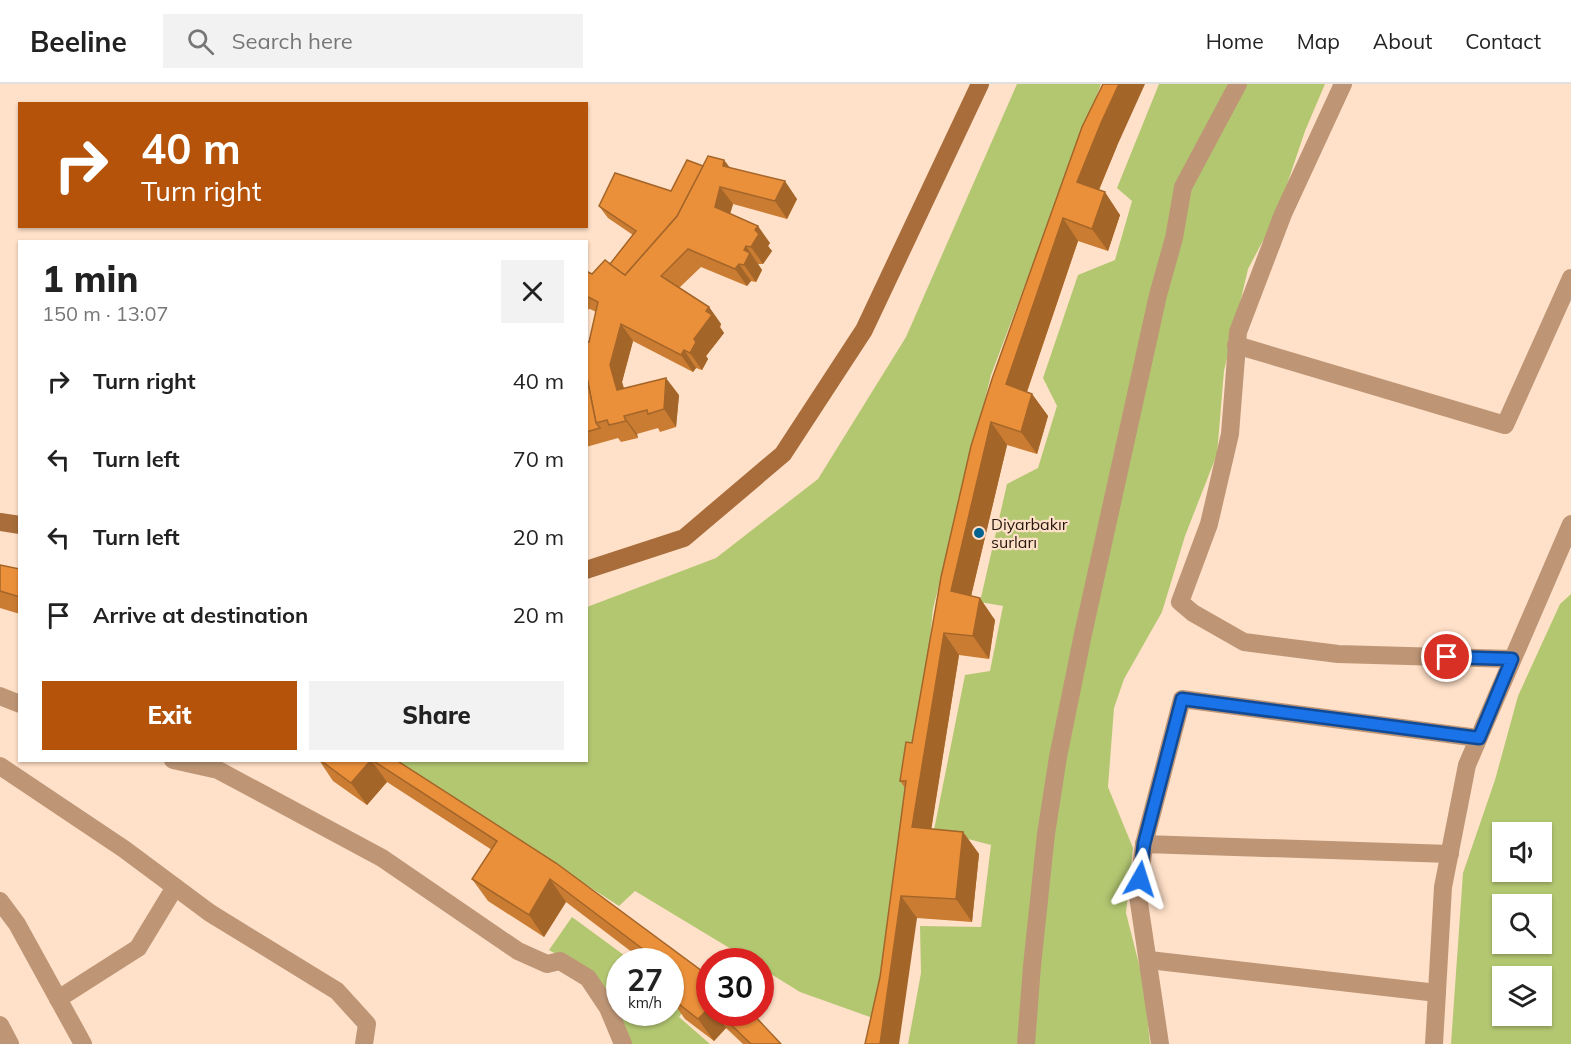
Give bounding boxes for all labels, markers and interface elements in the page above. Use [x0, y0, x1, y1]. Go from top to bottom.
search box [163, 14, 583, 68]
text: Beeline [30, 24, 127, 59]
icon: search [184, 25, 217, 58]
text: Search here [232, 27, 353, 55]
text: Home [1206, 28, 1264, 54]
text: Map [1297, 28, 1340, 54]
text: About [1373, 28, 1432, 54]
text: Contact [1465, 28, 1541, 54]
text: 40 m [141, 122, 241, 175]
icon: right [42, 126, 120, 204]
text: Turn right [141, 174, 261, 208]
text: 1 min [42, 256, 138, 301]
button: close [501, 260, 564, 323]
text: 150 m · 13:07 [42, 301, 168, 326]
icon: right [42, 365, 75, 398]
text: Turn right [93, 367, 196, 395]
text: 40 m [513, 367, 564, 395]
icon: left [42, 443, 75, 476]
text: Turn left [93, 445, 180, 473]
text: 70 m [513, 445, 564, 473]
place label: Diyarbakır surları [991, 514, 1068, 552]
icon: left [42, 521, 75, 554]
text: Turn left [93, 523, 180, 551]
text: 20 m [513, 523, 564, 551]
marker: Diyarbakır surları [972, 526, 986, 540]
icon: arrive [42, 599, 75, 632]
text: Arrive at destination [93, 601, 308, 629]
text: 20 m [513, 601, 564, 629]
pin [1421, 631, 1472, 682]
icon: arrive [1430, 640, 1463, 673]
button: Exit [42, 681, 297, 750]
button: Share [309, 681, 564, 750]
map controls [1492, 822, 1552, 1026]
button: sound [1492, 822, 1552, 882]
position arrow [1108, 847, 1172, 911]
button: search [1492, 894, 1552, 954]
speed limit sign: 30 [696, 948, 774, 1026]
text: 27 [627, 961, 663, 999]
button: layers [1492, 966, 1552, 1026]
text: km/h [628, 993, 662, 1012]

